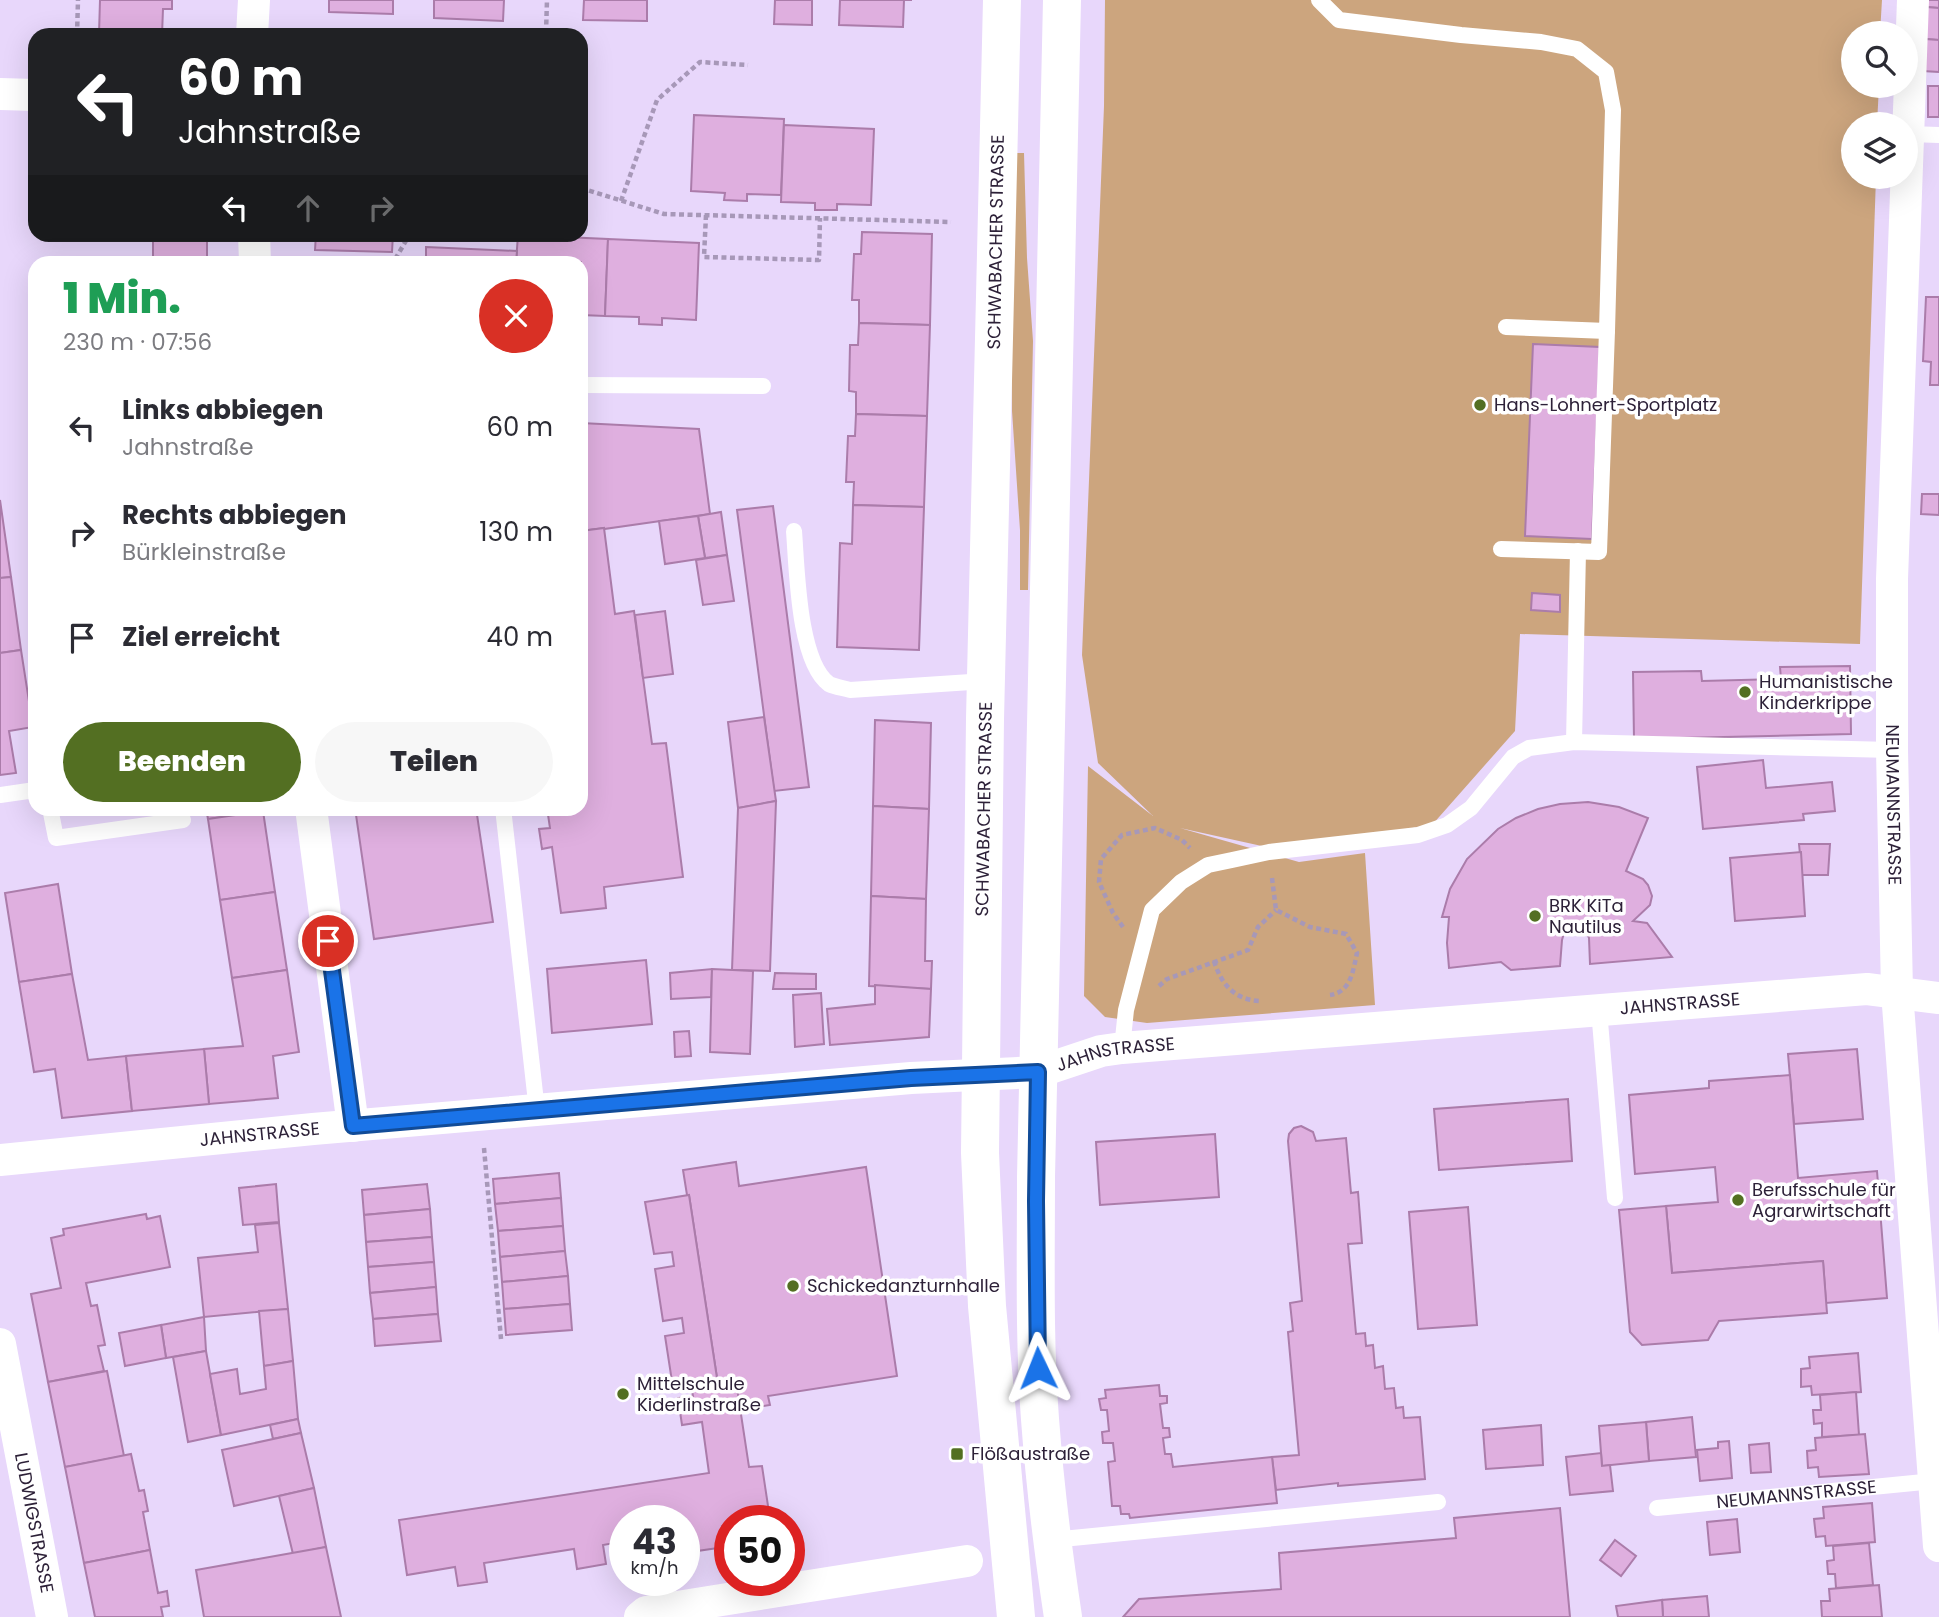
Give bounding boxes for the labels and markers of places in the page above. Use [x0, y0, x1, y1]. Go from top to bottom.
place label: Hans-Lohnert-Sportplatz [1494, 392, 1717, 417]
marker: Hans-Lohnert-Sportplatz [1472, 397, 1488, 413]
place label: Humanistische Kinderkrippe [1759, 669, 1893, 715]
marker: Humanistische Kinderkrippe [1737, 684, 1753, 700]
place label: BRK KiTa Nautilus [1549, 893, 1624, 939]
marker: BRK KiTa Nautilus [1527, 908, 1543, 924]
pin [298, 911, 358, 971]
place label: Berufsschule für Agrarwirtschaft [1752, 1177, 1896, 1223]
marker: Berufsschule für Agrarwirtschaft [1730, 1192, 1746, 1208]
place label: Schickedanzturnhalle [807, 1273, 1000, 1298]
marker: Schickedanzturnhalle [785, 1278, 801, 1294]
place label: Mittelschule Kiderlinstraße [637, 1371, 761, 1417]
marker: Mittelschule Kiderlinstraße [615, 1386, 631, 1402]
place label: Flößaustraße [971, 1441, 1090, 1466]
marker: Flößaustraße [949, 1446, 965, 1462]

